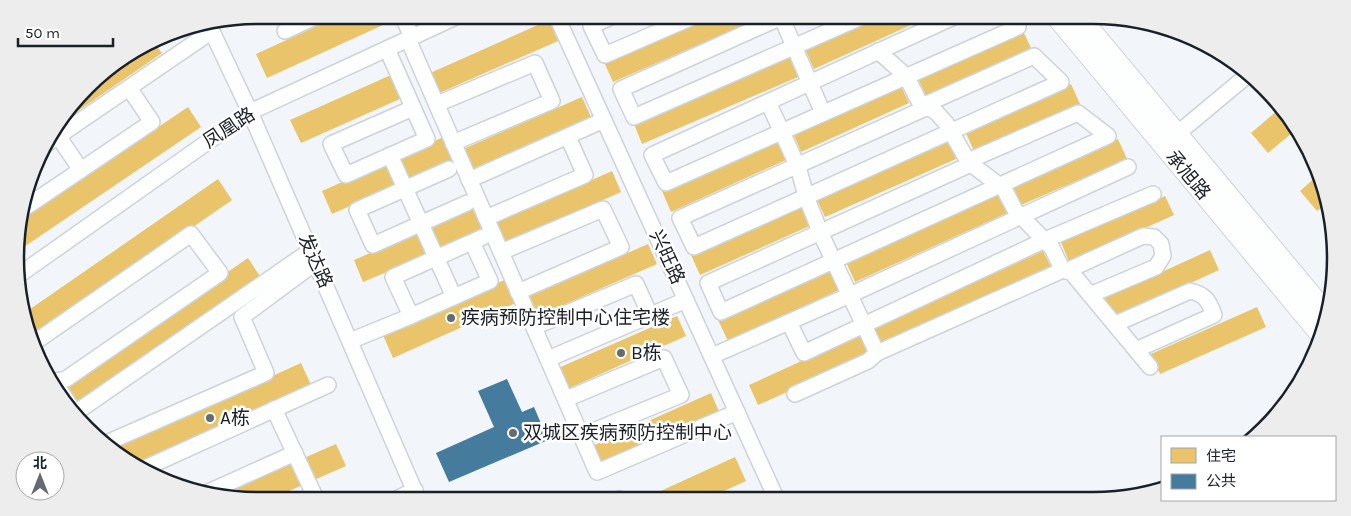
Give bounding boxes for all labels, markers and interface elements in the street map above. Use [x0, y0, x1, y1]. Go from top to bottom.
scale bar [18, 15, 112, 47]
text: 50 m [25, 24, 60, 42]
street label: 凤凰路 [199, 103, 259, 153]
street label: 承旭路 [1161, 146, 1215, 204]
street label: 兴旺路 [645, 227, 689, 287]
street label: 发达路 [293, 230, 337, 292]
place label: 疾病预防控制中心住宅楼 [461, 307, 670, 329]
marker: 疾病预防控制中心住宅楼 [445, 312, 457, 324]
place label: B栋 [631, 342, 662, 364]
marker: B栋 [615, 347, 627, 359]
place label: A栋 [220, 407, 250, 429]
marker: A栋 [204, 412, 216, 424]
place label: 双城区疾病预防控制中心 [523, 422, 732, 444]
marker: 双城区疾病预防控制中心 [507, 427, 519, 439]
legend [1161, 436, 1336, 501]
text: 住宅 [1206, 447, 1236, 465]
north arrow [15, 451, 65, 501]
text: 北 [33, 455, 47, 472]
text: 公共 [1206, 472, 1236, 490]

